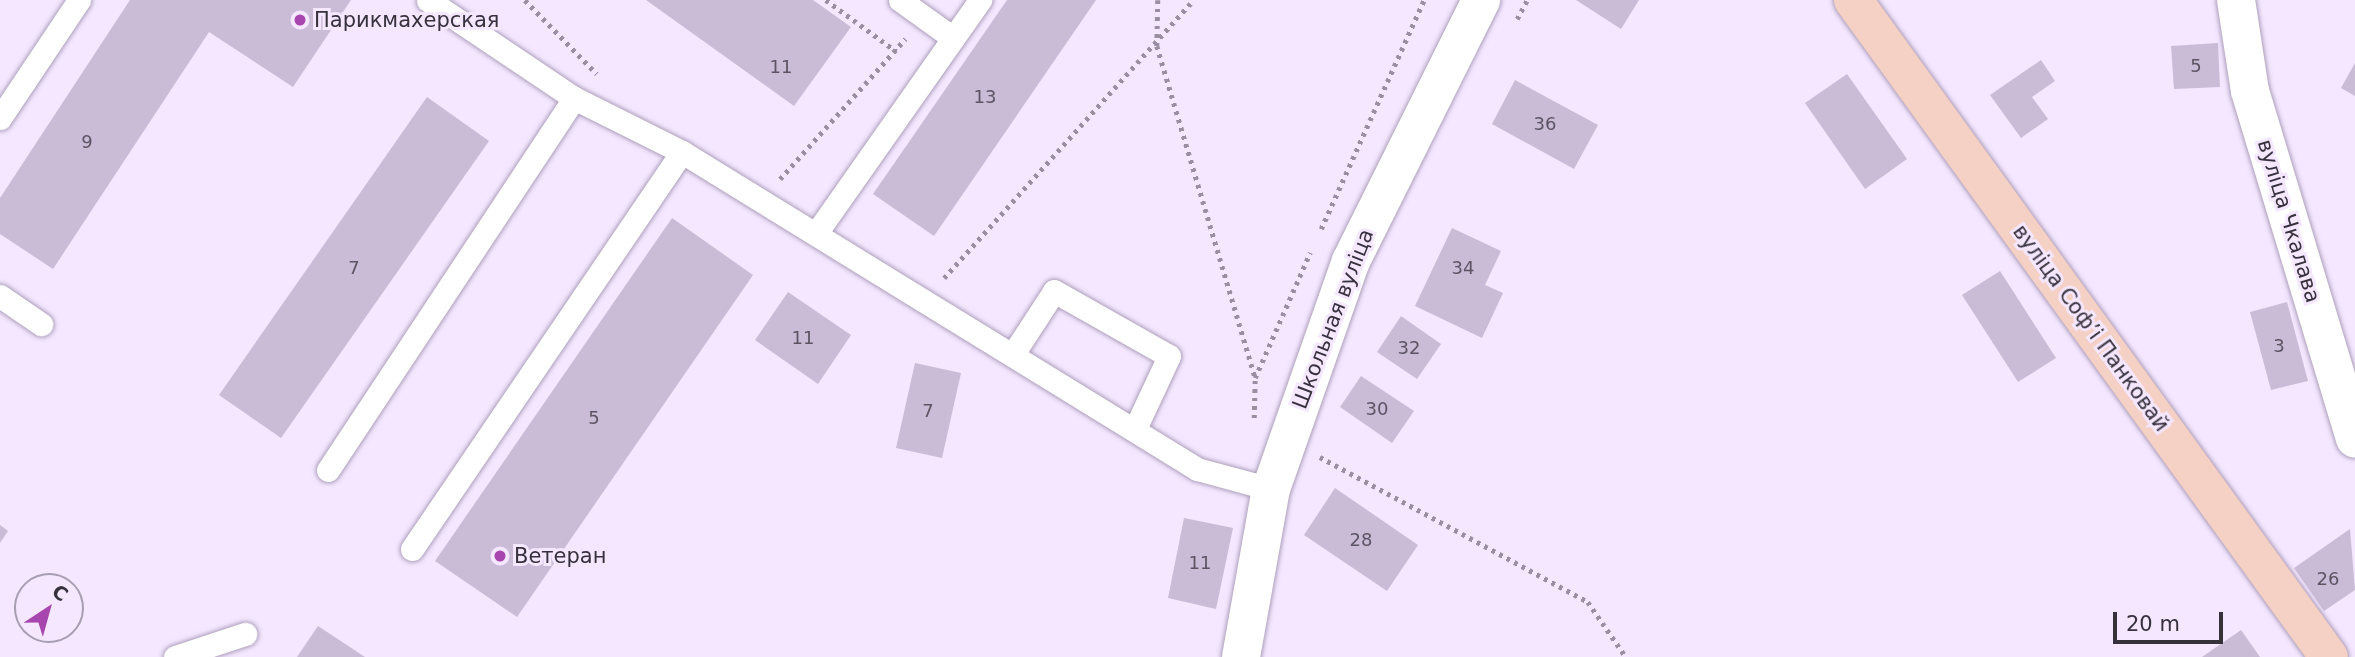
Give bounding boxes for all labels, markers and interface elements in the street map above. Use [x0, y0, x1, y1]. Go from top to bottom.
place label: Парикмахерская [314, 7, 499, 33]
marker: Парикмахерская [292, 12, 308, 28]
house number: 5 [2190, 55, 2202, 77]
house number: 11 [770, 56, 792, 78]
house number: 13 [974, 86, 996, 108]
house number: 36 [1534, 113, 1556, 135]
house number: 9 [81, 131, 93, 153]
street label: вуліца Чкалава [2252, 136, 2326, 306]
street label: вуліца Софʼі Панковай [2008, 220, 2174, 436]
street label: Школьная вуліца [1287, 225, 1379, 413]
house number: 7 [348, 257, 360, 279]
house number: 34 [1452, 257, 1474, 279]
house number: 11 [792, 327, 814, 349]
house number: 3 [2273, 335, 2285, 357]
house number: 32 [1398, 337, 1420, 359]
house number: 30 [1366, 398, 1388, 420]
house number: 7 [922, 400, 934, 422]
house number: 5 [588, 407, 600, 429]
house number: 28 [1350, 529, 1372, 551]
place label: Ветеран [514, 543, 606, 569]
marker: Ветеран [492, 548, 508, 564]
house number: 11 [1189, 552, 1211, 574]
house number: 26 [2317, 568, 2339, 590]
north arrow [14, 573, 84, 643]
text: С [48, 580, 72, 606]
scale bar [2117, 598, 2227, 642]
text: 20 m [2126, 612, 2180, 636]

